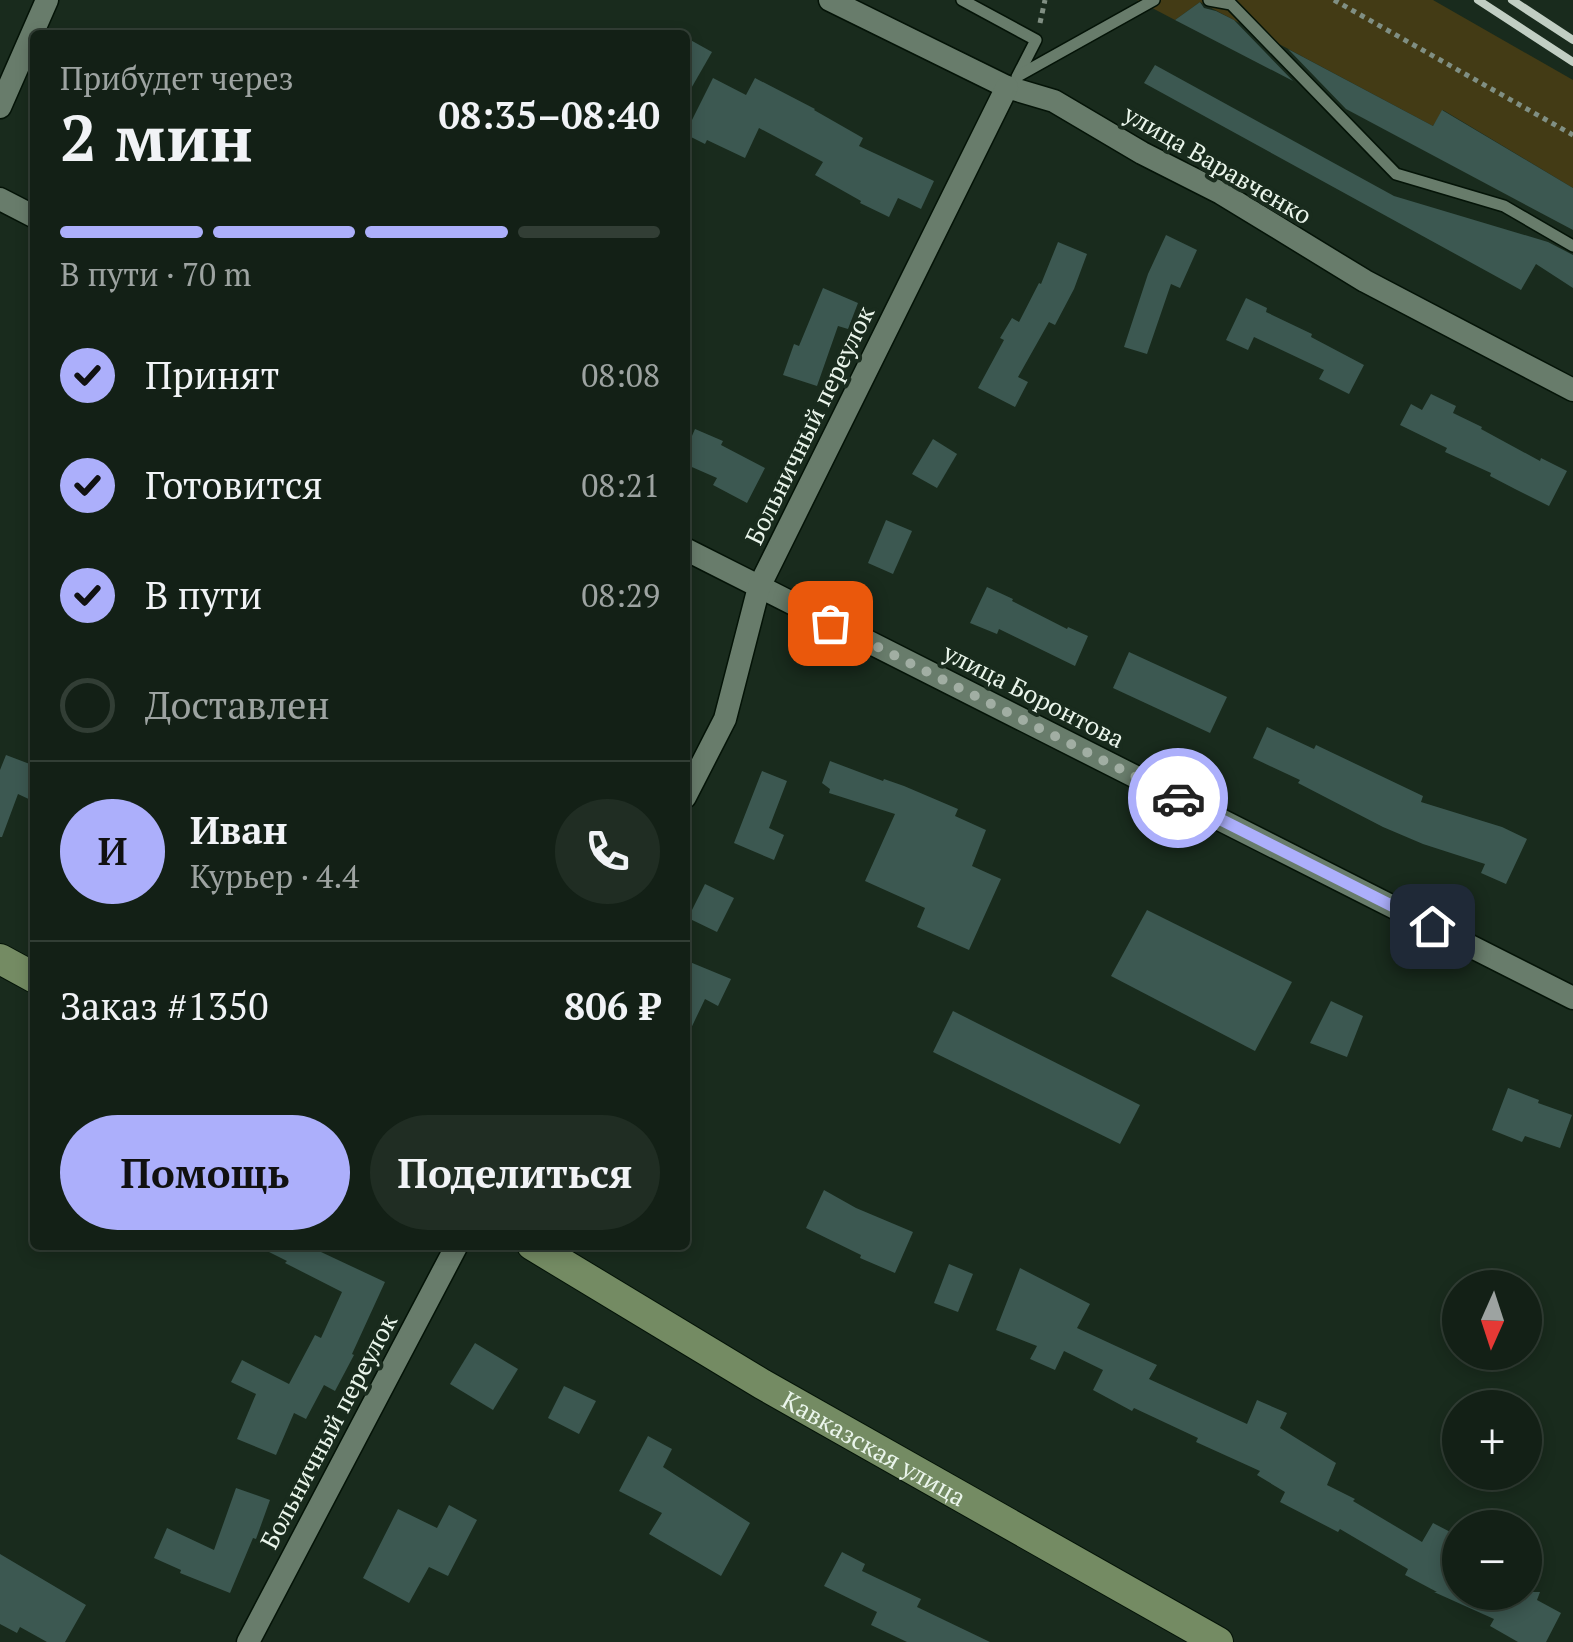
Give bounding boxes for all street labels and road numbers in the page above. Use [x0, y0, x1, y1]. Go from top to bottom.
street label: улица Варавченко [1117, 96, 1318, 231]
street label: Больничный переулок [737, 300, 881, 550]
street label: улица Боронтова [937, 635, 1131, 755]
street label: Больничный переулок [252, 1307, 404, 1554]
street label: Кавказская улица [777, 1383, 973, 1513]

